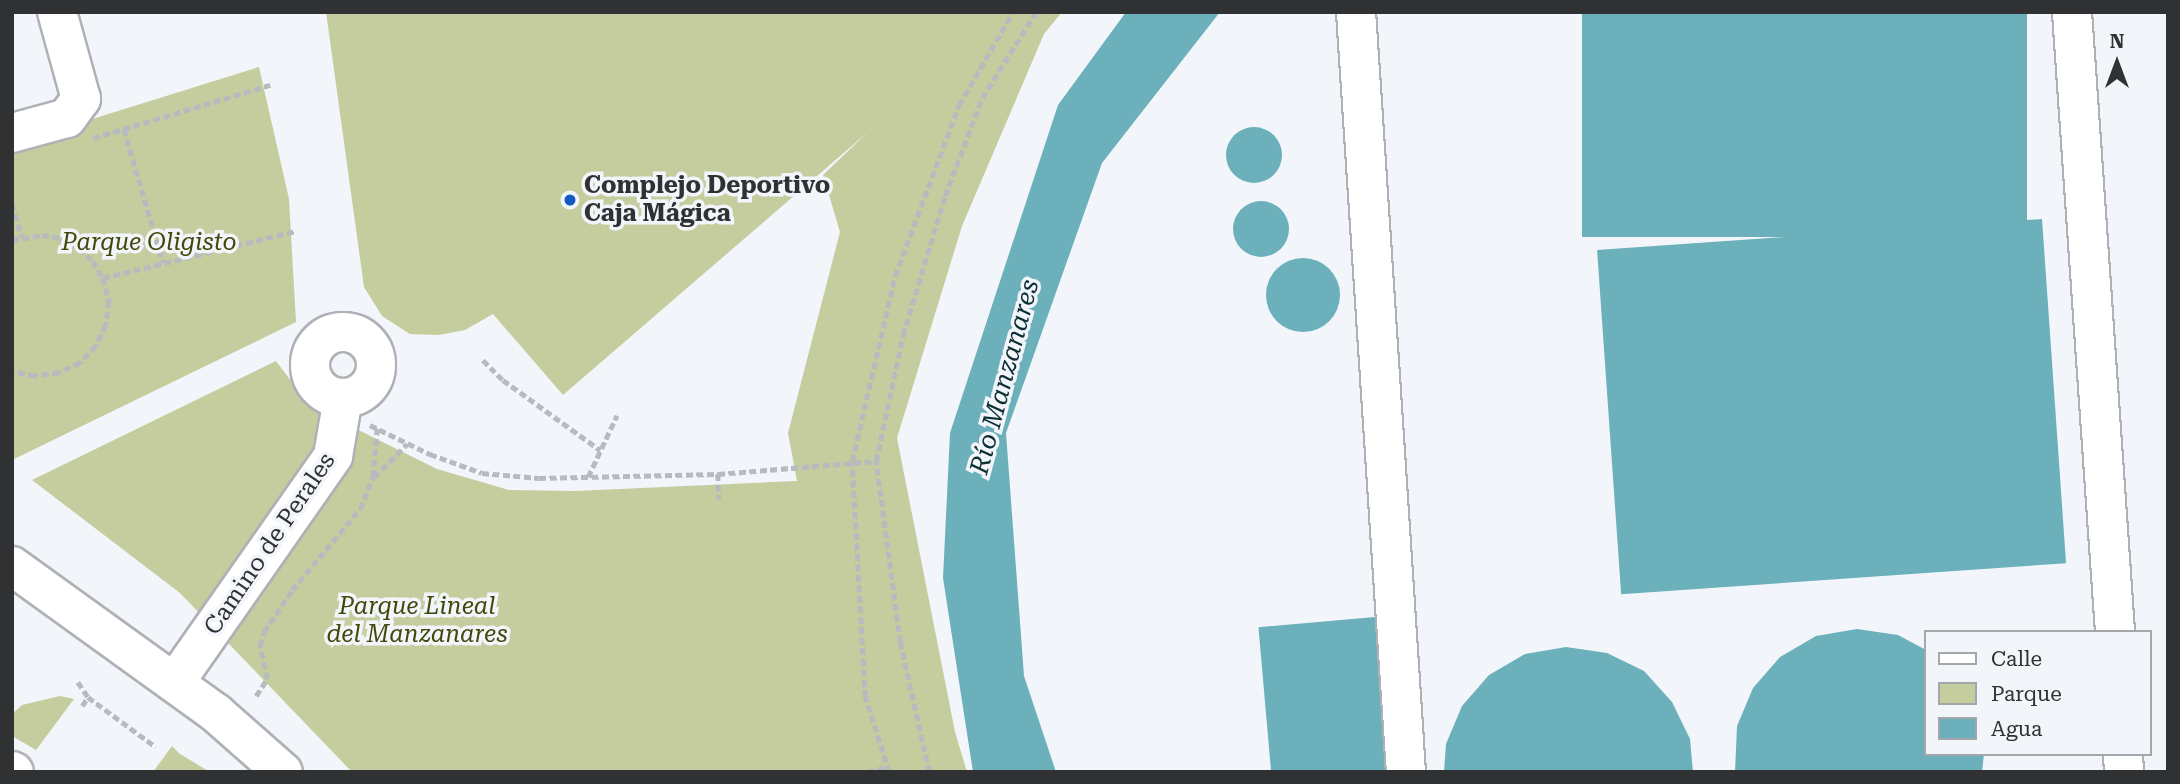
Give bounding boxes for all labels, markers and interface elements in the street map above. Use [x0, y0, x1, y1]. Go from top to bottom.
north arrow [2082, 28, 2152, 98]
text: N [2110, 30, 2124, 53]
place label: Complejo Deportivo Caja Mágica [584, 172, 830, 228]
marker: Complejo Deportivo Caja Mágica [562, 192, 578, 208]
park label: Parque Oligisto [62, 229, 236, 257]
water label: Río Manzanares [964, 276, 1046, 478]
street label: Camino de Perales [198, 447, 342, 641]
park label: Parque Lineal del Manzanares [326, 593, 508, 649]
legend [1924, 630, 2152, 756]
text: Calle [1991, 647, 2042, 671]
text: Parque [1991, 682, 2062, 706]
text: Agua [1991, 717, 2042, 741]

